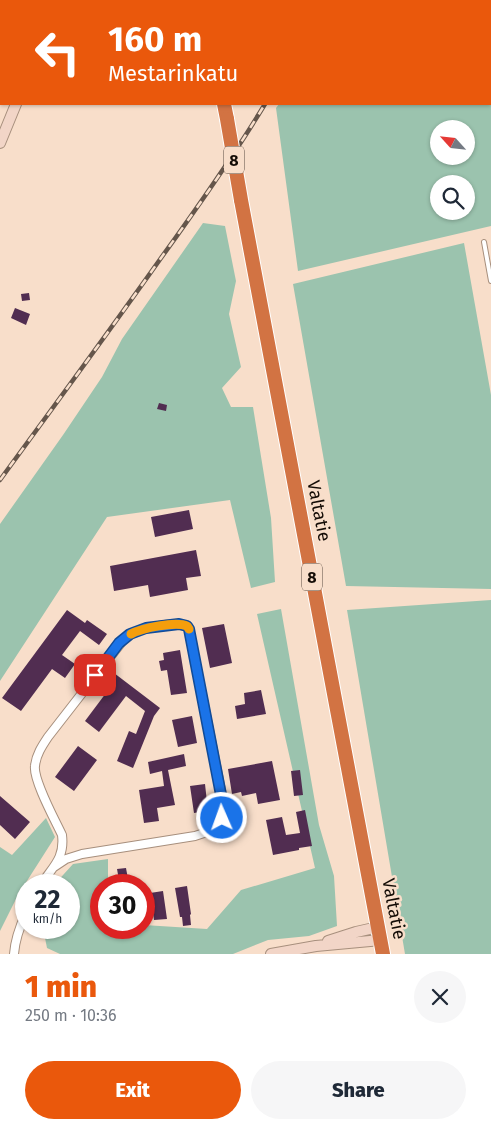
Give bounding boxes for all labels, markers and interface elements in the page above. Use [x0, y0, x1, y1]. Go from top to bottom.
text: 160 m [108, 18, 202, 60]
icon: left [25, 20, 90, 85]
text: Mestarinkatu [108, 60, 238, 87]
north arrow [430, 120, 475, 165]
map controls [430, 120, 475, 220]
road number: 8 [224, 146, 244, 174]
button: search [430, 175, 475, 220]
street label: Valtatie [302, 479, 336, 543]
road number: 8 [302, 564, 322, 590]
pin [74, 654, 116, 696]
icon: arrive [81, 661, 109, 689]
position arrow [195, 791, 247, 843]
speed limit sign: 30 [90, 874, 155, 939]
street label: Valtatie [377, 877, 411, 941]
text: 22 [35, 885, 60, 915]
text: km/h [33, 912, 62, 926]
text: 1 min [25, 969, 97, 1005]
button: close [414, 971, 466, 1023]
text: 250 m · 10:36 [25, 1006, 117, 1025]
button: Exit [25, 1061, 241, 1119]
button: Share [251, 1061, 466, 1119]

